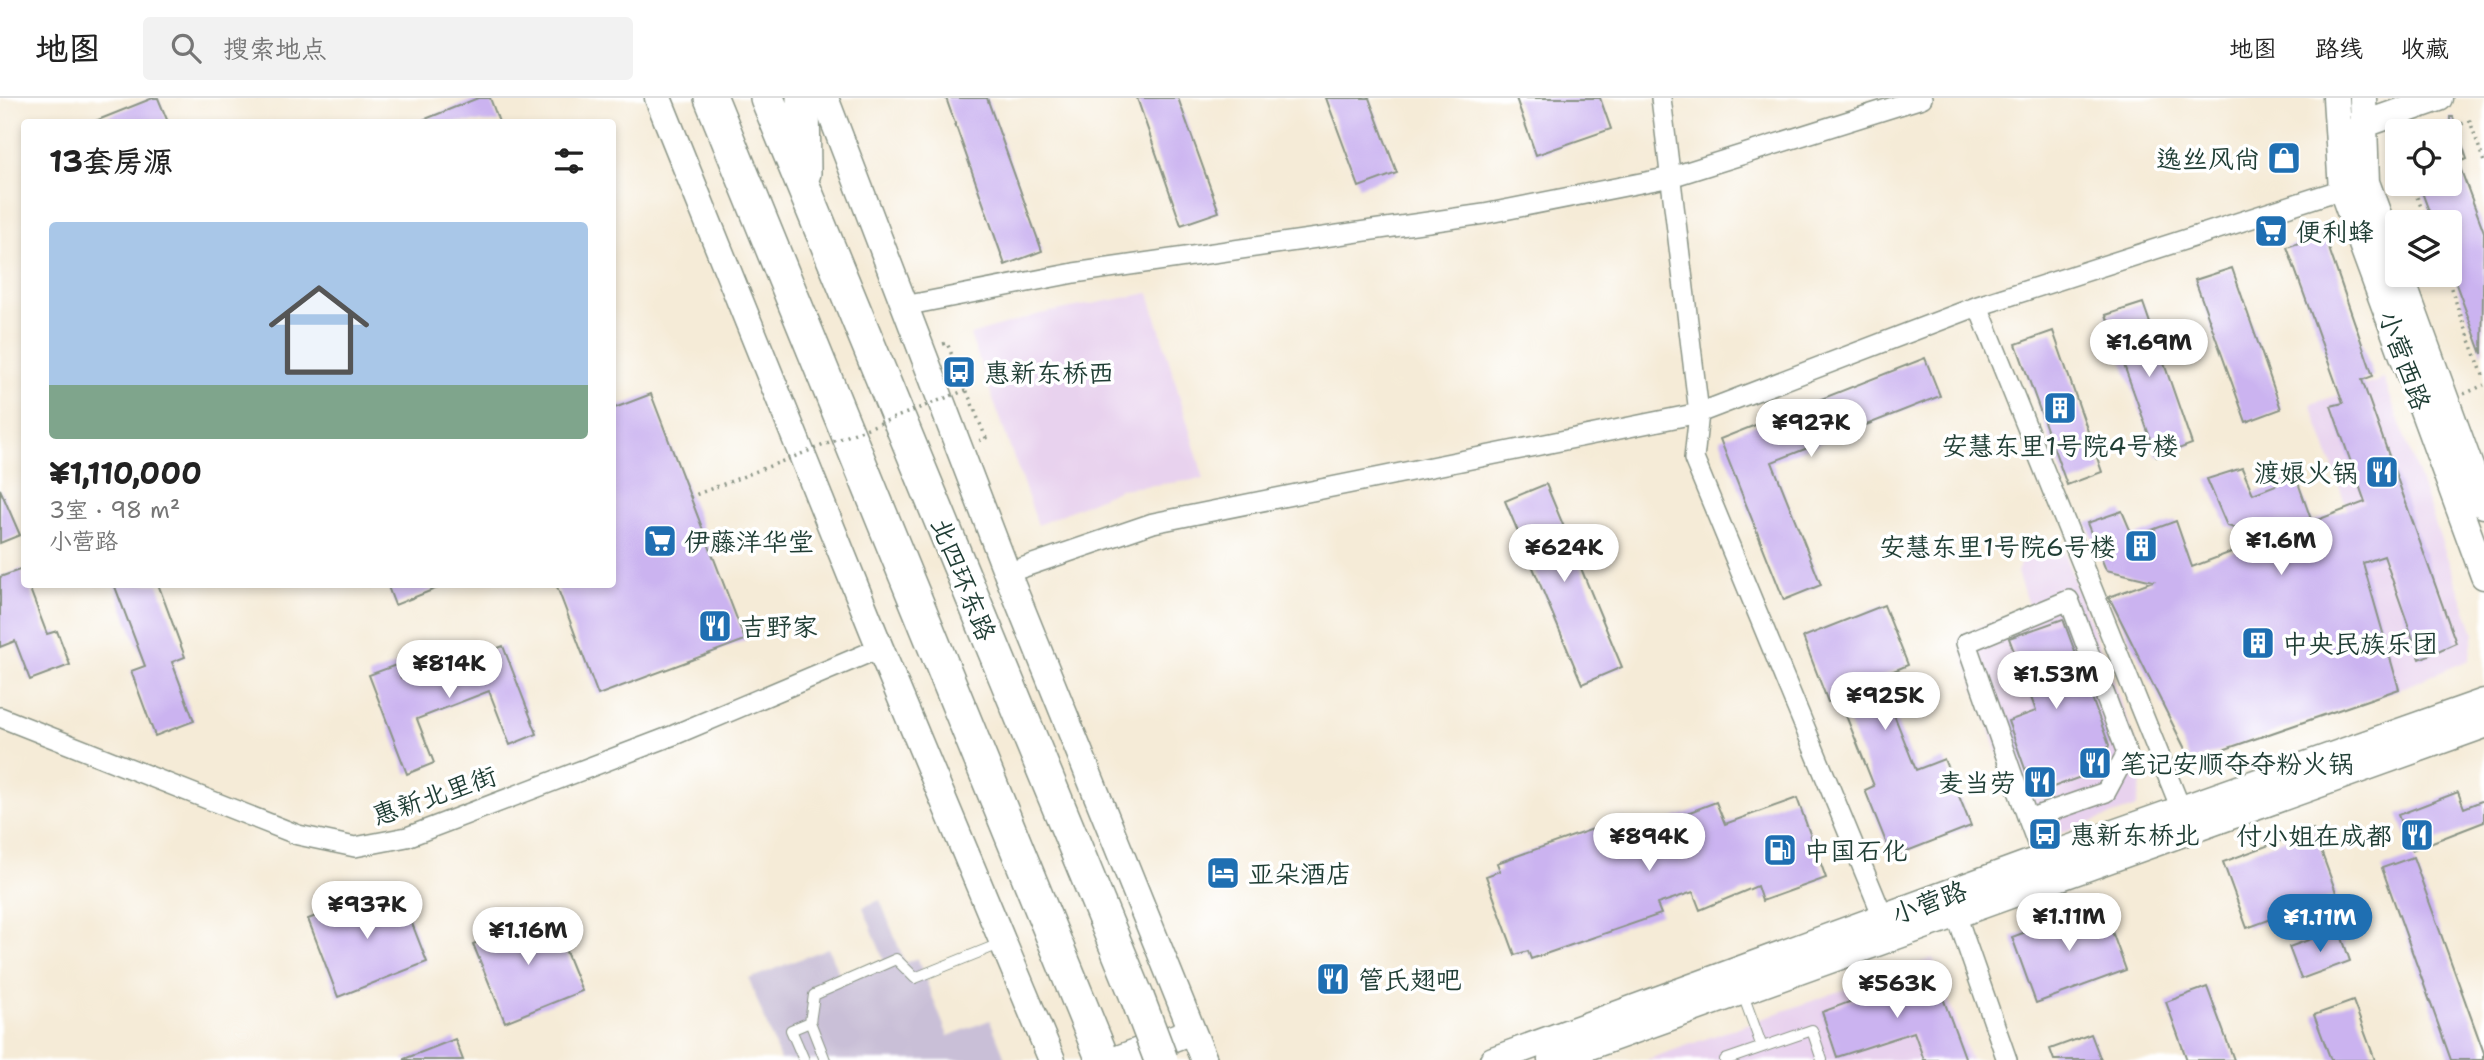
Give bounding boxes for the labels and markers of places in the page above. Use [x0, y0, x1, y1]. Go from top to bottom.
shop icon: 逸丝风尚 [2265, 139, 2303, 177]
place label: 逸丝风尚 [2156, 141, 2260, 176]
supermarket icon: 便利蜂 [2252, 212, 2290, 250]
place label: 便利蜂 [2296, 214, 2374, 249]
pin: ¥1.69M [2092, 320, 2206, 379]
bus stop icon: 惠新东桥西 [940, 353, 978, 391]
place label: 惠新东桥西 [984, 355, 1114, 390]
building icon: 安慧东里1号院4号楼 [2041, 389, 2079, 427]
pin: ¥927K [1762, 400, 1860, 459]
place label: 安慧东里1号院4号楼 [1941, 428, 2179, 463]
restaurant icon: 渡娘火锅 [2363, 453, 2401, 491]
place label: 渡娘火锅 [2254, 455, 2358, 490]
pin: ¥1.6M [2232, 518, 2330, 577]
supermarket icon: 伊藤洋华堂 [641, 522, 679, 560]
place label: 伊藤洋华堂 [684, 524, 814, 559]
pin: ¥624K [1515, 524, 1613, 584]
building icon: 安慧东里1号院6号楼 [2122, 527, 2160, 565]
place label: 安慧东里1号院6号楼 [1879, 529, 2116, 564]
restaurant icon: 吉野家 [696, 607, 734, 645]
place label: 吉野家 [740, 609, 818, 644]
building icon: 中央民族乐团 [2239, 624, 2277, 662]
place label: 中央民族乐团 [2282, 626, 2438, 661]
pin: ¥814K [400, 640, 498, 700]
pin: ¥1.53M [1999, 652, 2113, 711]
pin: ¥925K [1836, 672, 1934, 732]
restaurant icon: 笔记安顺夺夺粉火锅 [2076, 744, 2114, 782]
place label: 笔记安顺夺夺粉火锅 [2120, 746, 2354, 781]
restaurant icon: 麦当劳 [2021, 763, 2059, 801]
place label: 麦当劳 [1938, 765, 2016, 800]
pin: ¥894K [1600, 814, 1698, 873]
bus stop icon: 惠新东桥北 [2026, 815, 2064, 853]
restaurant icon: 付小姐在成都 [2398, 816, 2436, 854]
place label: 惠新东桥北 [2070, 817, 2200, 852]
place label: 付小姐在成都 [2236, 818, 2392, 853]
fuel station icon: 中国石化 [1761, 831, 1799, 869]
place label: 中国石化 [1804, 833, 1908, 868]
hotel icon: 亚朵酒店 [1204, 854, 1242, 892]
place label: 亚朵酒店 [1248, 856, 1352, 891]
pin: ¥937K [318, 882, 416, 941]
pin: ¥1.11M [2012, 894, 2126, 953]
pin: ¥1.11M [2263, 894, 2377, 954]
pin: ¥1.16M [471, 908, 585, 967]
restaurant icon: 管氏翅吧 [1314, 960, 1352, 998]
pin: ¥563K [1848, 960, 1946, 1020]
place label: 管氏翅吧 [1358, 962, 1462, 997]

